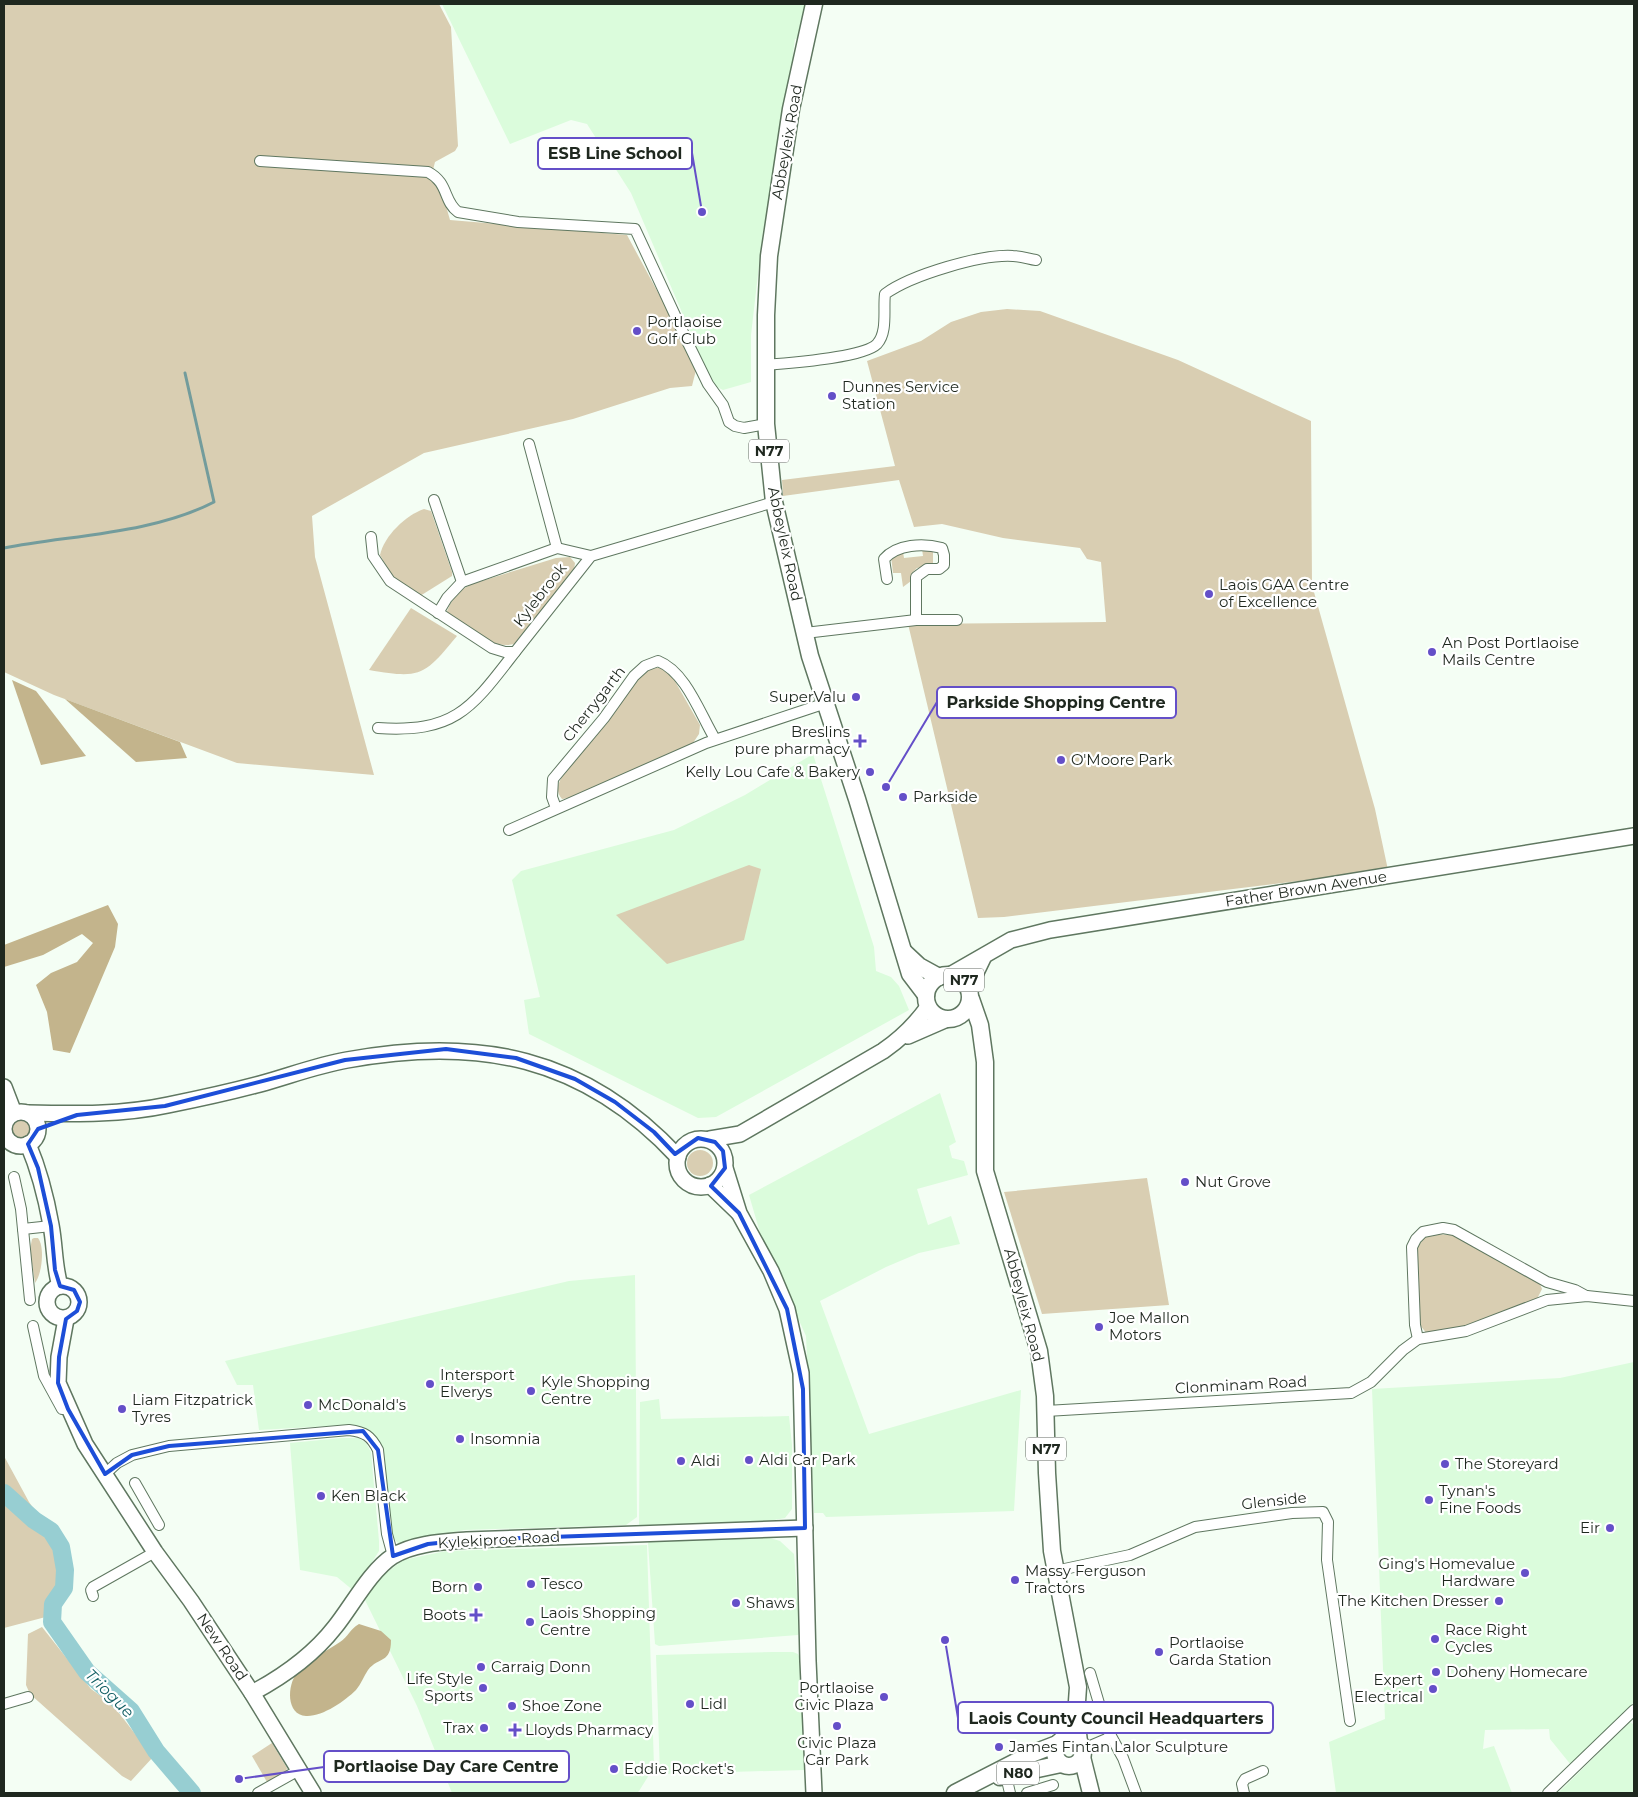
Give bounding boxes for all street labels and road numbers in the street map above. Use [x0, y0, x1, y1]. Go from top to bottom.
street label: Abbeyleix Road [767, 83, 806, 201]
road number: N77 [749, 440, 789, 462]
street label: Abbeyleix Road [764, 485, 807, 603]
street label: Kylebrook [509, 559, 570, 630]
street label: Cherrygarth [558, 662, 629, 745]
street label: Father Brown Avenue [1224, 866, 1388, 911]
road number: N77 [944, 968, 984, 992]
street label: Abbeyleix Road [1000, 1246, 1049, 1364]
street label: Clonminam Road [1174, 1372, 1307, 1397]
road number: N77 [1026, 1438, 1066, 1460]
street label: Glenside [1240, 1488, 1307, 1513]
street label: Kylekiproe Road [437, 1527, 561, 1552]
street label: New Road [193, 1609, 252, 1684]
road number: N80 [997, 1762, 1039, 1785]

